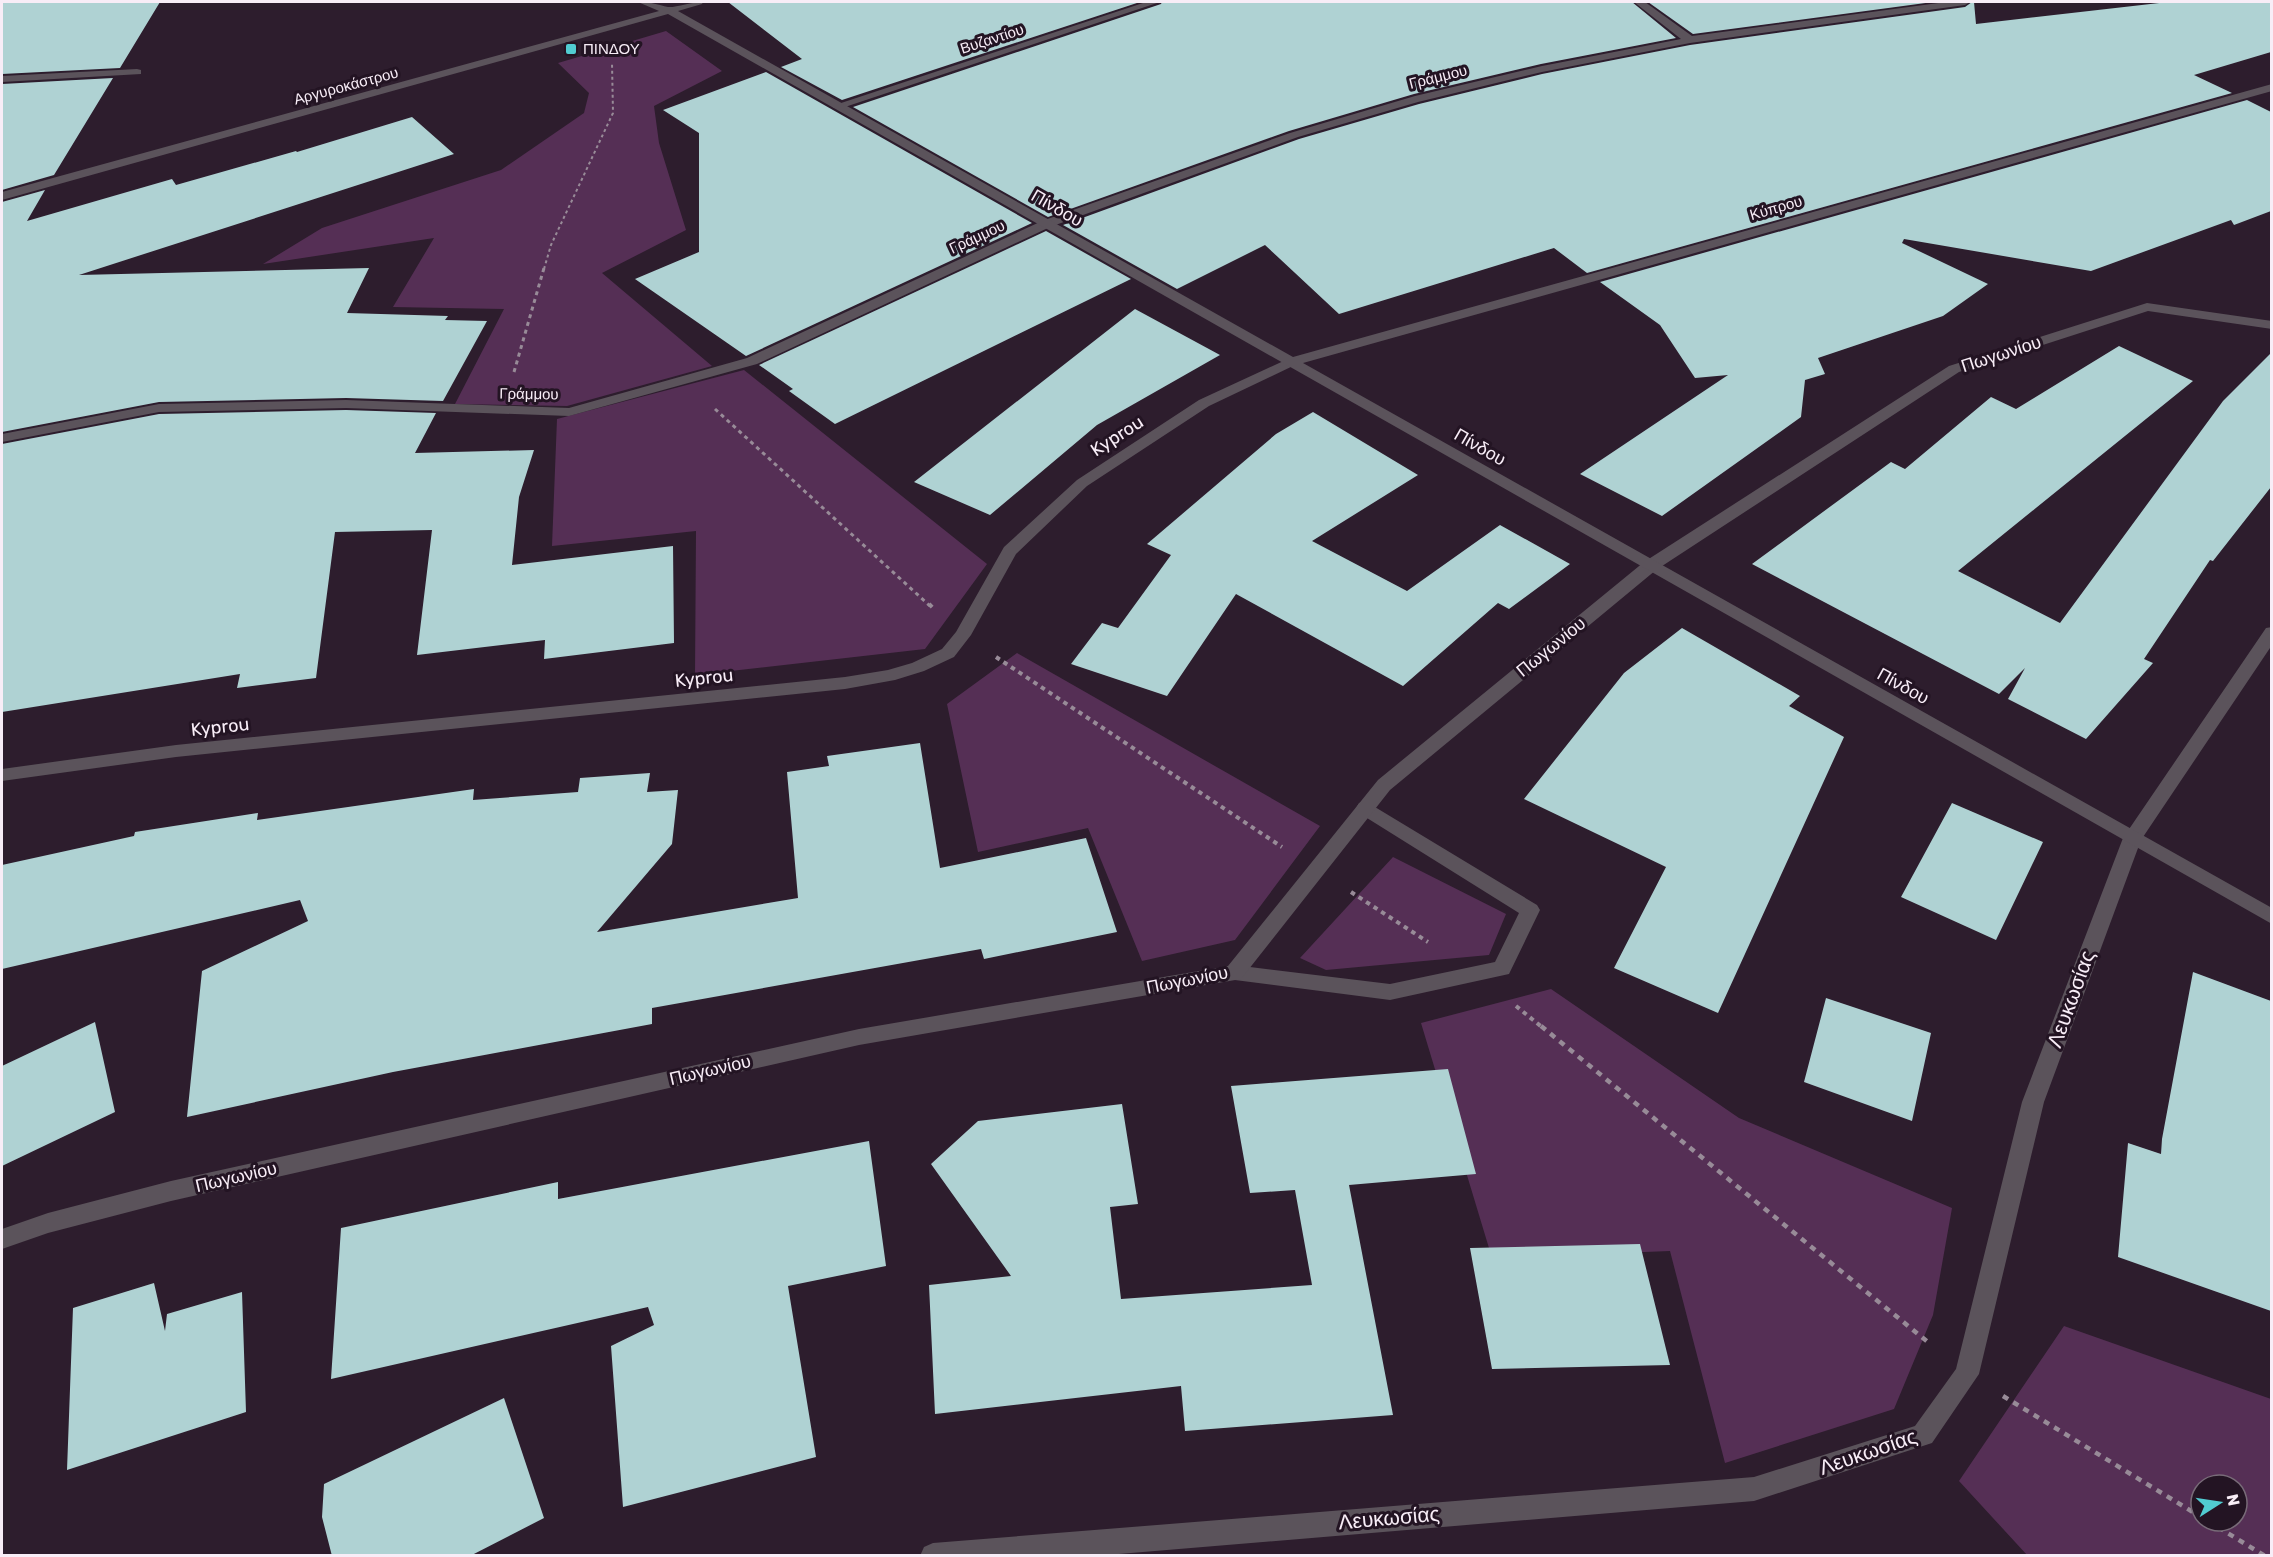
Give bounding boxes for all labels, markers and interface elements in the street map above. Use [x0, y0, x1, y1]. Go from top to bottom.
street label: Βυζαντίου [958, 20, 1026, 58]
place label: ΠΙΝΔΟΥ [583, 40, 640, 58]
marker: ΠΙΝΔΟΥ [564, 42, 578, 56]
street label: Γράμμου [1407, 61, 1469, 93]
street label: Αργυροκάστρου [292, 63, 400, 109]
street label: Πίνδου [1027, 185, 1087, 231]
street label: Κύπρου [1748, 192, 1804, 224]
street label: Γράμμου [946, 216, 1008, 258]
street label: Πωγωνίου [1958, 331, 2044, 377]
street label: Γράμμου [499, 384, 559, 404]
street label: Kyprou [1087, 411, 1147, 461]
street label: Πίνδου [1450, 424, 1510, 470]
street label: Πωγωνίου [1512, 612, 1590, 682]
street label: Πίνδου [1873, 663, 1933, 709]
street label: Kyprou [674, 664, 734, 692]
street label: Kyprou [190, 713, 250, 741]
street label: Λευκωσίας [2041, 947, 2100, 1051]
street label: Πωγωνίου [1144, 961, 1230, 999]
street label: Πωγωνίου [667, 1050, 753, 1090]
street label: Πωγωνίου [193, 1157, 279, 1197]
street label: Λευκωσίας [1816, 1423, 1920, 1480]
north arrow [2189, 1473, 2249, 1533]
text: N [2223, 1492, 2244, 1508]
street label: Λευκωσίας [1337, 1501, 1441, 1534]

